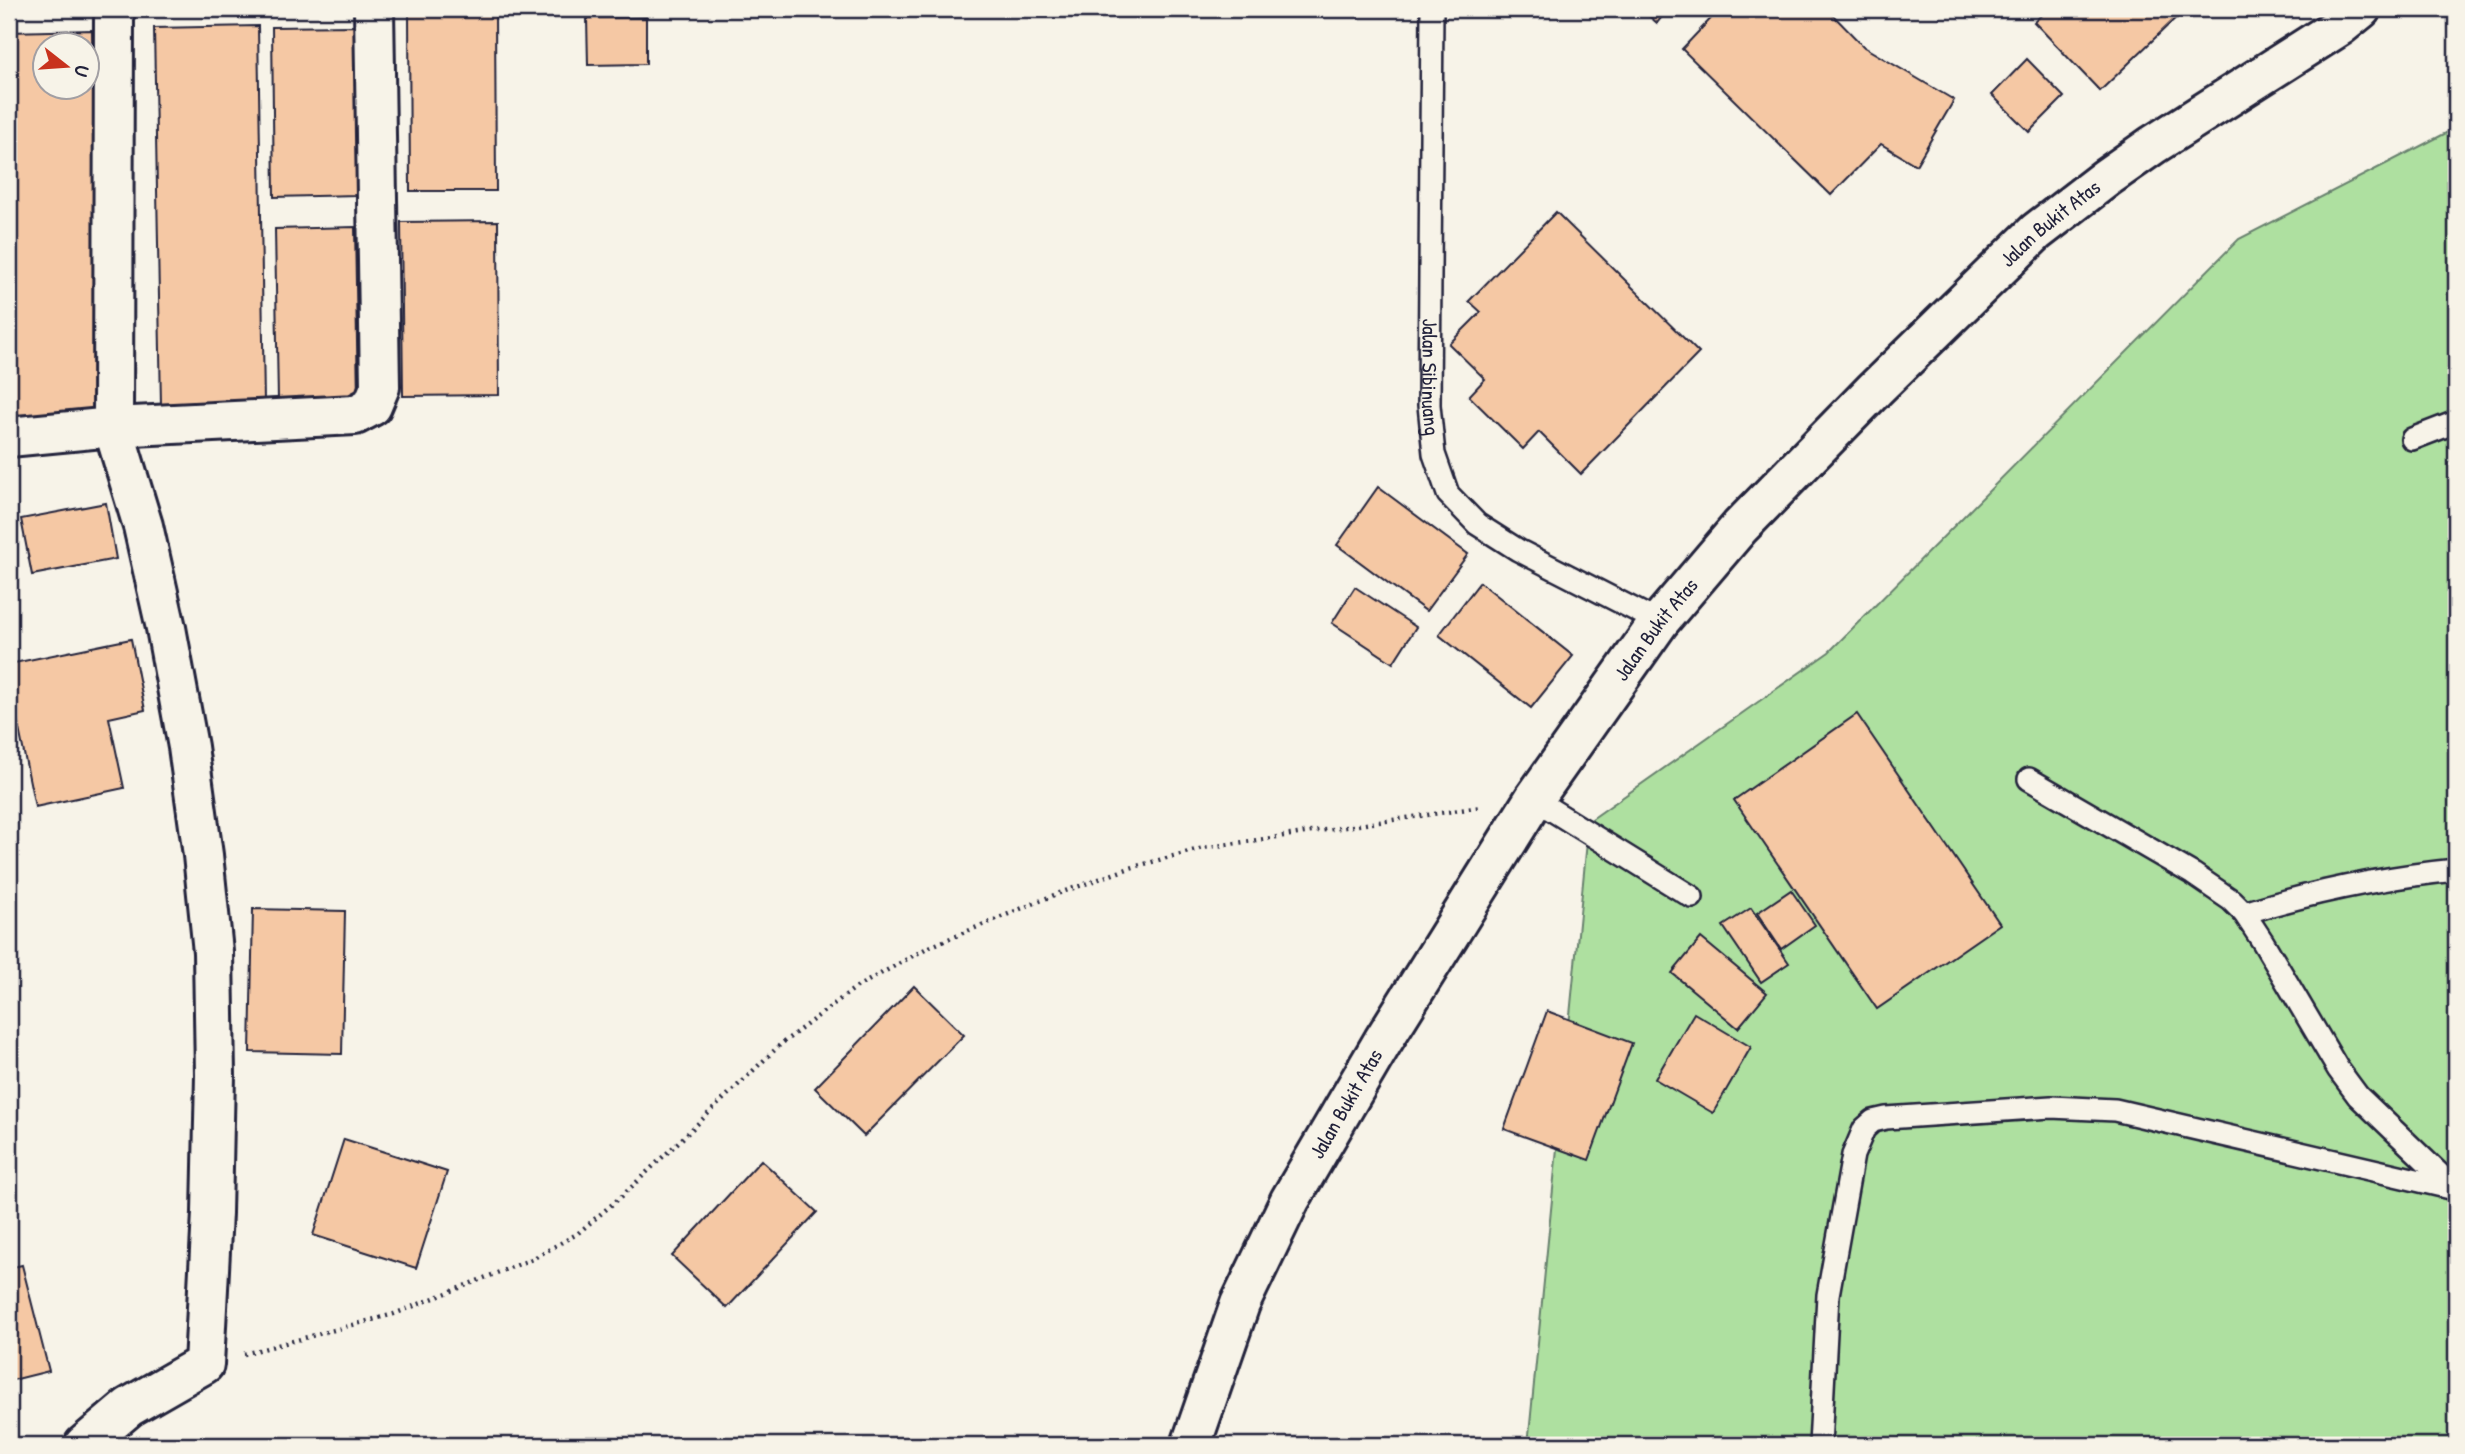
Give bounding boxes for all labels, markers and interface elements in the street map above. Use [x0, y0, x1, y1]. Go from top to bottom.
north arrow [32, 32, 102, 102]
text: U [68, 62, 96, 80]
street label: Jalan Bukit Atas [1993, 173, 2106, 273]
street label: Jalan Sibinuang [1415, 318, 1447, 437]
street label: Jalan Bukit Atas [1607, 572, 1704, 687]
street label: Jalan Bukit Atas [1302, 1043, 1389, 1164]

